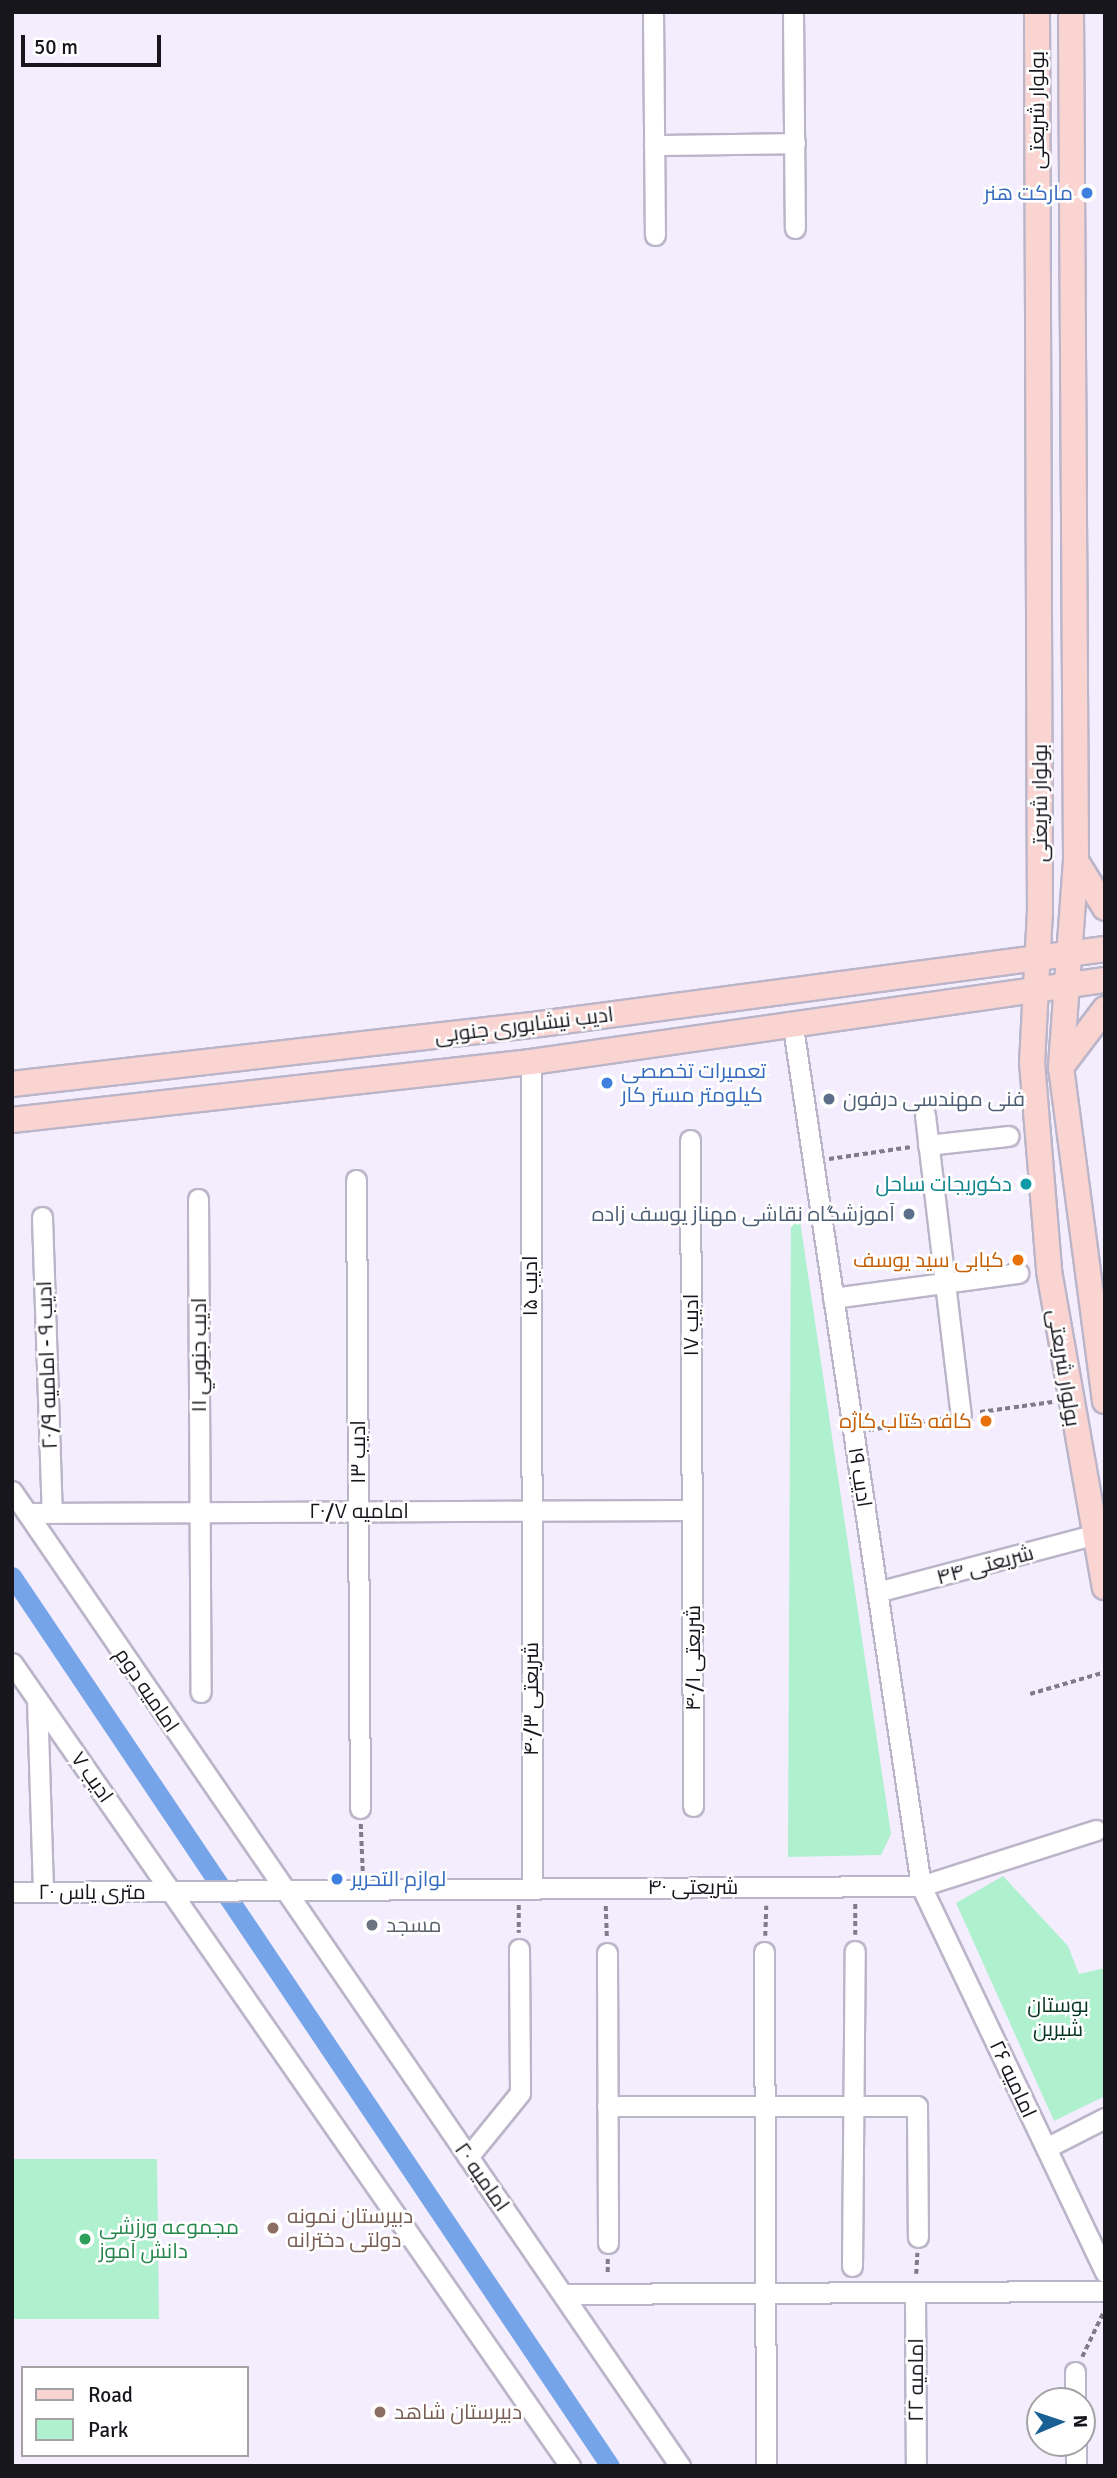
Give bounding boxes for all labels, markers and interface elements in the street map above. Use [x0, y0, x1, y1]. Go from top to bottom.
scale bar [24, 21, 164, 65]
text: 50 m [34, 34, 78, 60]
street label: بولوار شریعتی [1024, 51, 1050, 169]
place label: مارکت هنر [984, 180, 1073, 206]
marker: مارکت هنر [1079, 185, 1095, 201]
street label: بولوار شریعتی [1027, 744, 1053, 862]
street label: ادیب نیشابوری جنوبی [433, 1002, 615, 1048]
place label: تعمیرات تخصصی کیلومتر مستر کار [621, 1058, 766, 1108]
marker: تعمیرات تخصصی کیلومتر مستر کار [599, 1075, 615, 1091]
place label: فنی مهندسی درفون [843, 1086, 1025, 1112]
marker: فنی مهندسی درفون [821, 1091, 837, 1107]
place label: دکوریجات ساحل [876, 1171, 1012, 1197]
marker: دکوریجات ساحل [1018, 1176, 1034, 1192]
place label: آموزشگاه نقاشی مهناز یوسف زاده [592, 1201, 895, 1227]
marker: آموزشگاه نقاشی مهناز یوسف زاده [901, 1206, 917, 1222]
place label: کبابی سید یوسف [853, 1247, 1004, 1273]
marker: کبابی سید یوسف [1010, 1252, 1026, 1268]
street label: ادیب ۱۵ [517, 1255, 543, 1317]
street label: ادیب ۹ - امامیه ۲۰/۹ [31, 1280, 63, 1450]
street label: ادیب ۱۷ [678, 1294, 704, 1356]
street label: ادیب جنوبي ١١ [186, 1298, 212, 1412]
street label: بولوار شریعتی [1042, 1308, 1086, 1428]
place label: کافه کتاب کاژه [839, 1408, 972, 1434]
marker: کافه کتاب کاژه [978, 1413, 994, 1429]
street label: ادیب ۱۳ [345, 1420, 371, 1484]
street label: ادیب ۱۹ [843, 1445, 877, 1509]
street label: امامیه ۲۰/۷ [309, 1498, 409, 1524]
street label: شریعتی ۴۴ [934, 1540, 1036, 1590]
street label: شریعتی ۴۰/۱ [680, 1605, 706, 1711]
street label: شریعتی ۴۰/۳ [518, 1642, 544, 1756]
street label: امامیه دوم [110, 1643, 184, 1737]
street label: ادیب ۷ [66, 1747, 118, 1807]
place label: لوازم التحریر [351, 1866, 446, 1892]
marker: لوازم التحریر [329, 1871, 345, 1887]
street label: شریعتی ۴۰ [648, 1874, 738, 1900]
street label: ۲۰ متری یاس [38, 1879, 146, 1905]
place label: مسجد [386, 1912, 441, 1938]
marker: مسجد [364, 1917, 380, 1933]
park label: بوستان شیرین [1027, 1992, 1089, 2042]
street label: امامیه ۲۶ [984, 2036, 1042, 2122]
street label: امامیه ۲۰ [449, 2138, 515, 2216]
place label: دبیرستان نمونه دولتی دخترانه [287, 2203, 413, 2253]
place label: مجموعه ورزشی دانش آموز [99, 2214, 239, 2264]
marker: دبیرستان نمونه دولتی دخترانه [265, 2220, 281, 2236]
marker: مجموعه ورزشی دانش آموز [77, 2231, 93, 2247]
street label: امامیه ۲۲ [903, 2338, 929, 2422]
legend [21, 2366, 248, 2457]
text: Road [88, 2382, 133, 2408]
north arrow [1026, 2387, 1096, 2457]
place label: دبیرستان شاهد [394, 2399, 522, 2425]
marker: دبیرستان شاهد [372, 2404, 388, 2420]
text: N [1068, 2414, 1092, 2428]
text: Park [88, 2417, 128, 2443]

